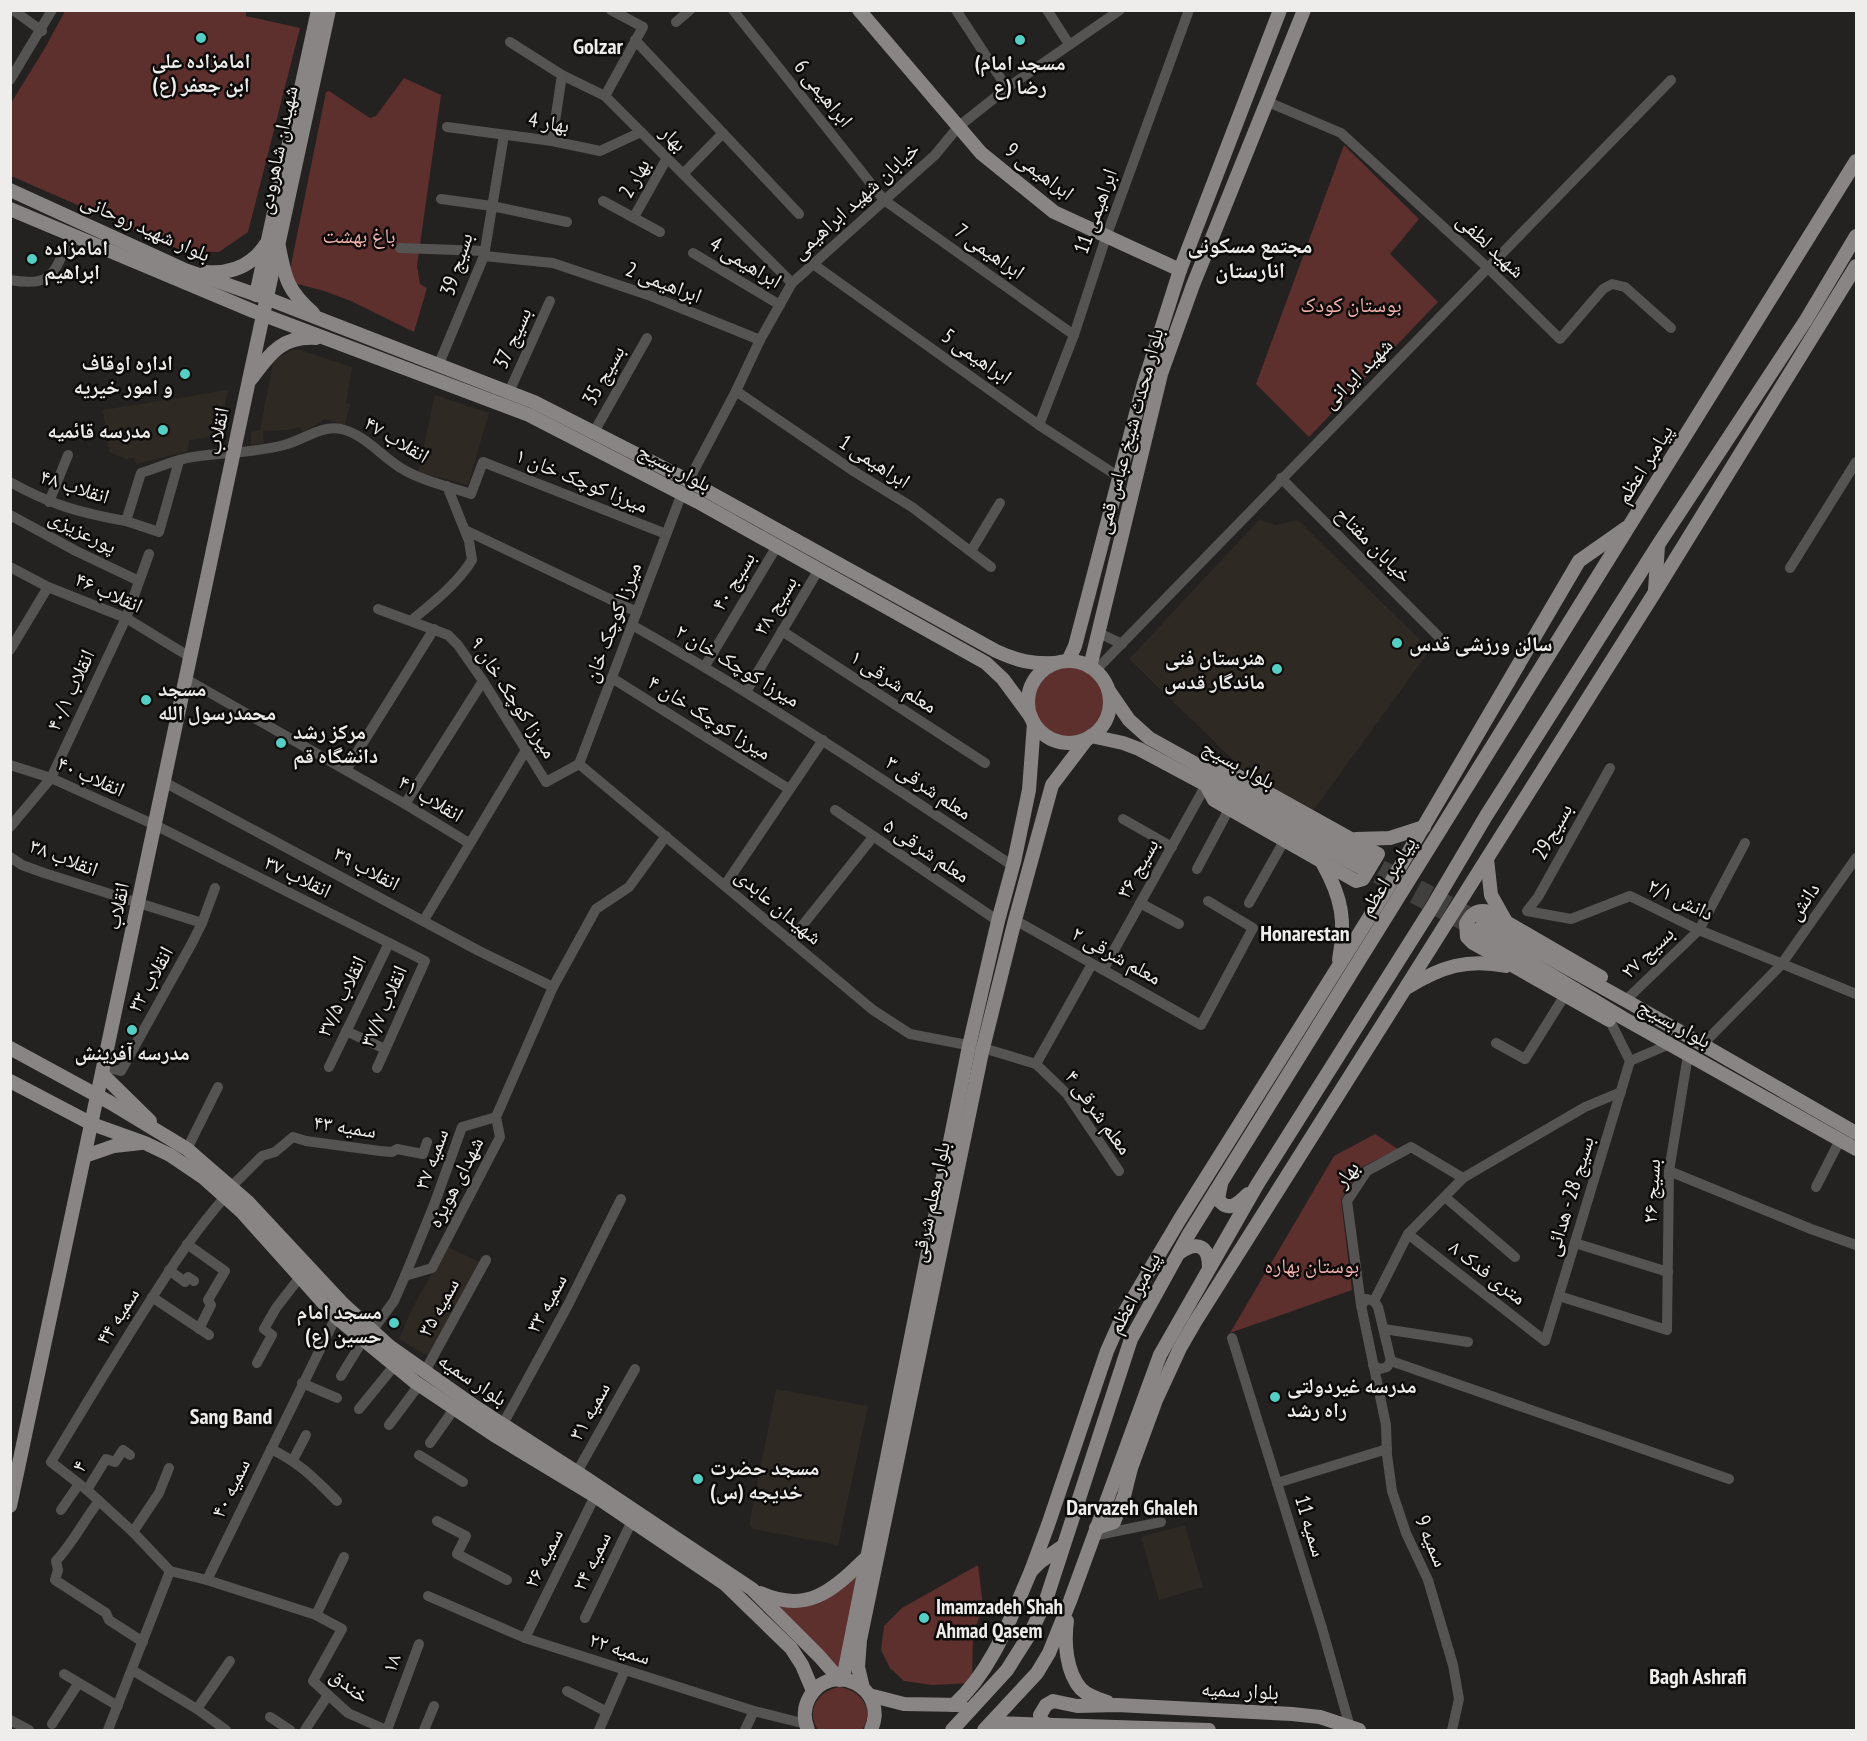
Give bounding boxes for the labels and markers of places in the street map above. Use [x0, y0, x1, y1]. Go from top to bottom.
marker: امامزاده علی‌ ابن جعفر (ع) [194, 31, 208, 45]
marker: (مسجد امام رضا (ع [1013, 33, 1027, 47]
place label: امامزاده علی‌ ابن جعفر (ع) [152, 47, 251, 98]
place label: (مسجد امام رضا (ع [974, 49, 1066, 100]
place label: امامزاده ابراهیم [44, 234, 108, 286]
marker: امامزاده ابراهیم [25, 252, 39, 266]
place label: اداره اوقاف و امور خیریه [73, 349, 173, 400]
marker: اداره اوقاف و امور خیریه [178, 367, 192, 381]
place label: مدرسه قائمیه [47, 417, 151, 444]
marker: مدرسه قائمیه [156, 423, 170, 437]
place label: سالن ورزشی قدس [1409, 630, 1552, 657]
marker: سالن ورزشی قدس [1390, 636, 1404, 650]
place label: هنرستان فنی ماندگار قدس [1164, 644, 1265, 695]
marker: هنرستان فنی ماندگار قدس [1270, 662, 1284, 676]
place label: مسجد محمدرسول الله [158, 675, 276, 726]
marker: مسجد محمدرسول الله [139, 693, 153, 707]
place label: مرکز رشد دانشگاه قم [293, 718, 378, 770]
marker: مرکز رشد دانشگاه قم [274, 736, 288, 750]
marker: مدرسه آفرینش [125, 1023, 139, 1037]
place label: مدرسه آفرینش [74, 1039, 190, 1066]
place label: مسجد امام حسین (ع) [297, 1298, 382, 1349]
marker: مسجد امام حسین (ع) [387, 1316, 401, 1330]
place label: مدرسه غیردولتی راه رشد [1287, 1372, 1417, 1423]
marker: مدرسه غیردولتی راه رشد [1268, 1390, 1282, 1404]
place label: مسجد حضرت خدیجه (س) [710, 1454, 819, 1505]
marker: مسجد حضرت خدیجه (س) [691, 1472, 705, 1486]
place label: Imamzadeh Shah Ahmad Qasem [935, 1593, 1063, 1644]
marker: Imamzadeh Shah Ahmad Qasem [917, 1611, 931, 1625]

